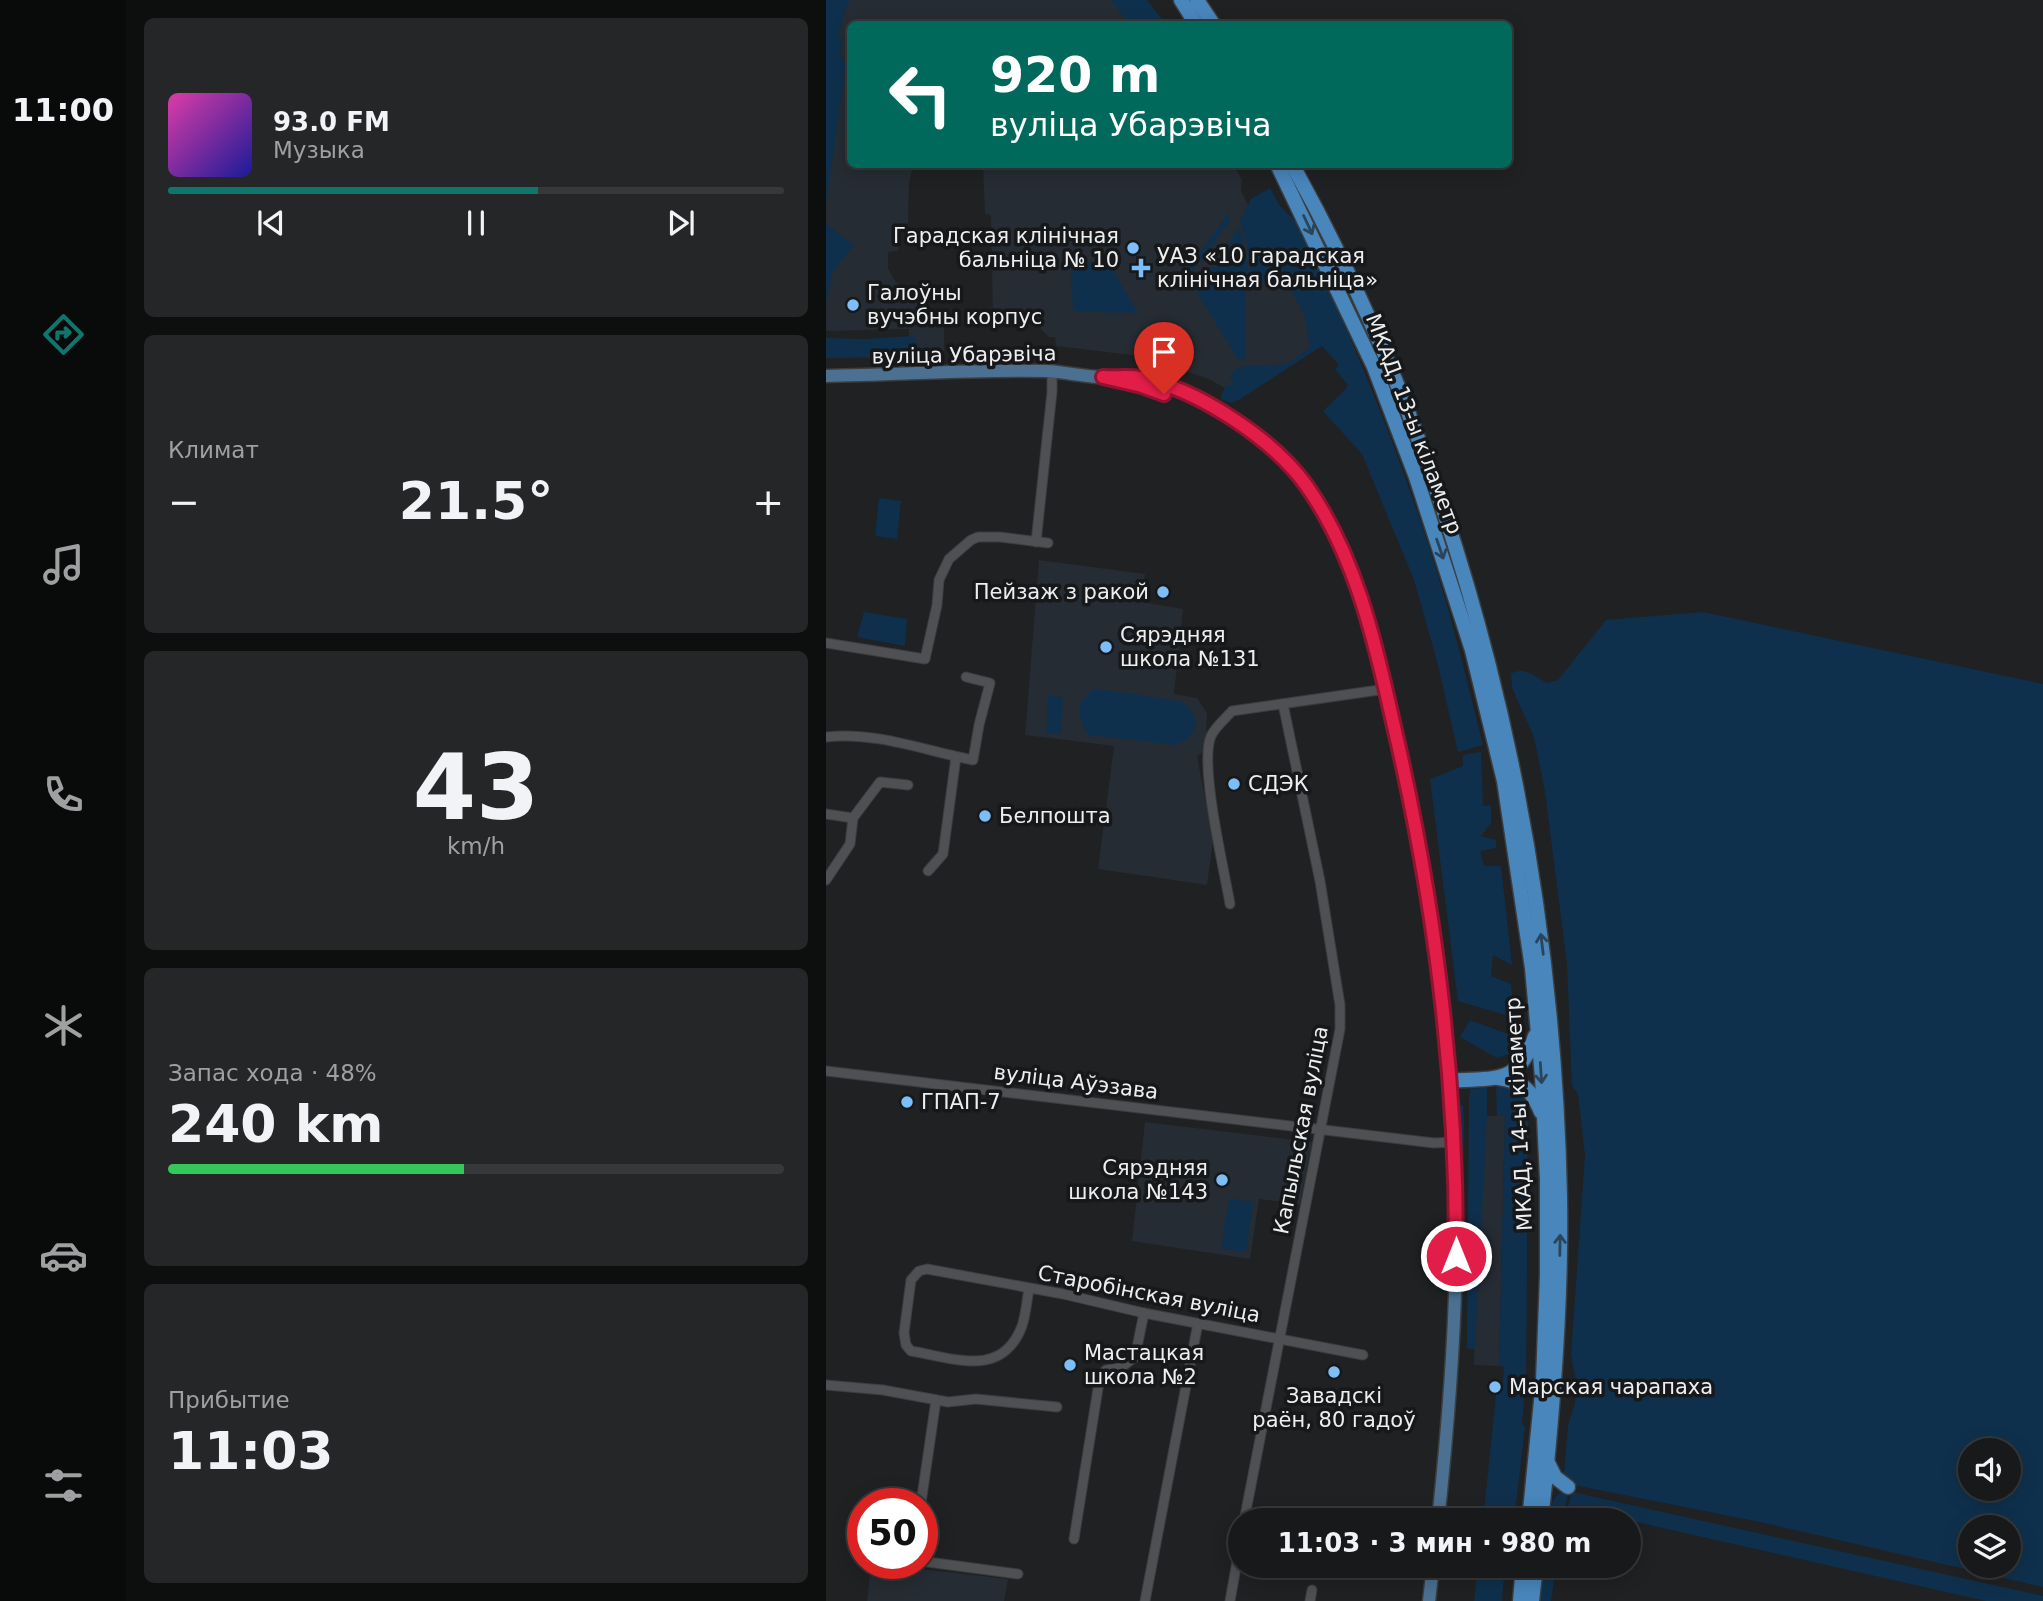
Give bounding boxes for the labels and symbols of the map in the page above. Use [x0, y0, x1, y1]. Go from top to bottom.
one-way arrow [1302, 214, 1315, 236]
place label: Гарадская клінічная бальніца № 10 [893, 224, 1119, 272]
marker: Гарадская клінічная бальніца № 10 [1125, 240, 1141, 256]
place label: УАЗ «10 гарадская клінічная бальніца» [1157, 244, 1378, 292]
marker: УАЗ «10 гарадская клінічная бальніца» [1131, 258, 1151, 278]
place label: Галоўны вучэбны корпус [867, 281, 1042, 329]
marker: Галоўны вучэбны корпус [845, 297, 861, 313]
street label: МКАД, 13-ы кіламетр [1361, 311, 1467, 537]
pin [1134, 322, 1194, 394]
street label: вуліца Убарэвіча [871, 341, 1057, 369]
one-way arrow [1434, 538, 1447, 560]
place label: Пейзаж з ракой [974, 580, 1149, 604]
marker: Пейзаж з ракой [1155, 584, 1171, 600]
place label: Сярэдняя школа №131 [1120, 623, 1260, 671]
marker: Сярэдняя школа №131 [1098, 639, 1114, 655]
place label: СДЭК [1248, 772, 1309, 796]
marker: СДЭК [1226, 776, 1242, 792]
place label: Белпошта [999, 804, 1111, 828]
marker: Белпошта [977, 808, 993, 824]
one-way arrow [1535, 934, 1548, 956]
street label: МКАД, 14-ы кіламетр [1501, 997, 1537, 1231]
street label: Капыльская вуліца [1269, 1024, 1333, 1236]
street label: вуліца Аўэзава [992, 1060, 1160, 1104]
one-way arrow [1535, 1062, 1548, 1084]
place label: ГПАП-7 [921, 1090, 1001, 1114]
marker: ГПАП-7 [899, 1094, 915, 1110]
place label: Сярэдняя школа №143 [1068, 1156, 1208, 1204]
marker: Сярэдняя школа №143 [1214, 1172, 1230, 1188]
position arrow [1419, 1219, 1493, 1293]
one-way arrow [1553, 1233, 1566, 1256]
street label: Старобінская вуліца [1036, 1261, 1262, 1327]
place label: Мастацкая школа №2 [1084, 1341, 1204, 1389]
marker: Мастацкая школа №2 [1062, 1357, 1078, 1373]
marker: Завадскі раён, 80 гадоў [1326, 1364, 1342, 1380]
place label: Марская чарапаха [1509, 1375, 1713, 1399]
marker: Марская чарапаха [1487, 1379, 1503, 1395]
place label: Завадскі раён, 80 гадоў [1252, 1384, 1416, 1432]
speed limit sign: 50 [847, 1488, 938, 1579]

